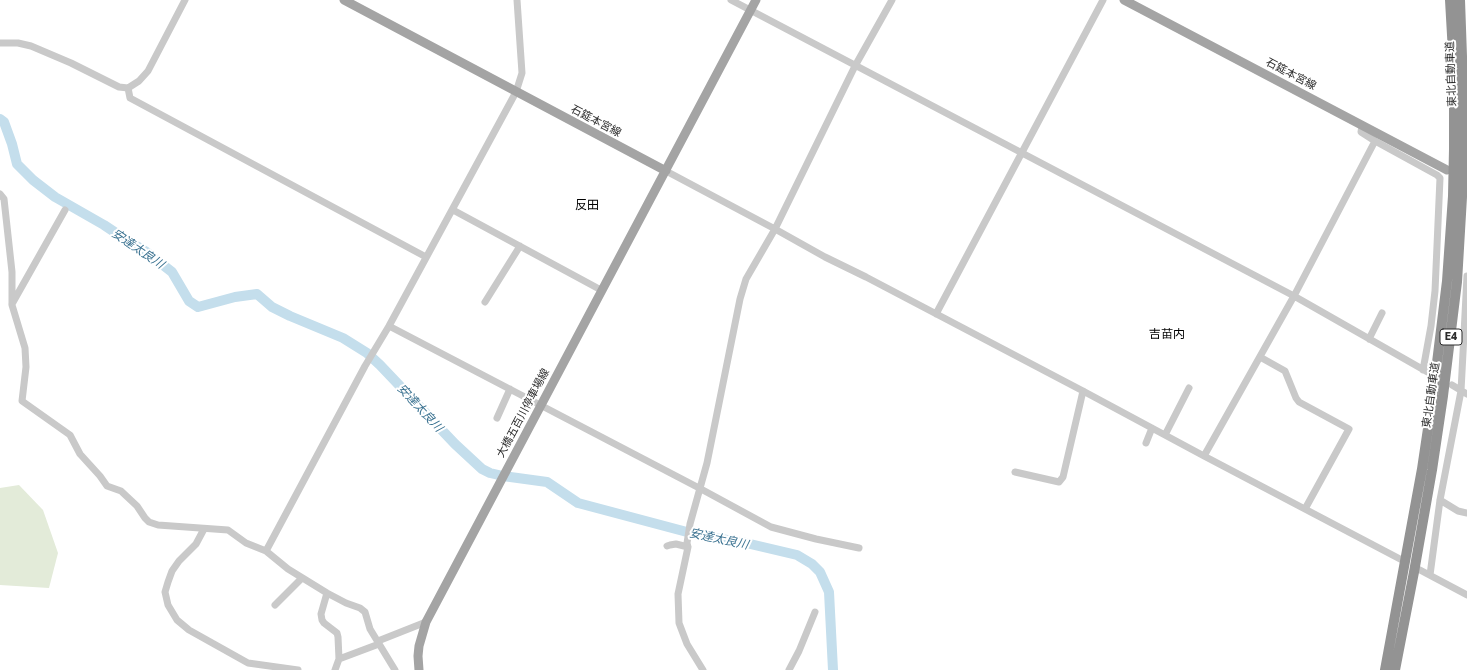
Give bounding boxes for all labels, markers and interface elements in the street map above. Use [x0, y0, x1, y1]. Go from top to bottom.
street label: 東北自動車道 [1443, 41, 1459, 107]
street label: 石筵本宮線 [1264, 55, 1318, 93]
street label: 石筵本宮線 [569, 102, 623, 140]
district label: 反田 [575, 198, 599, 212]
water label: 安達太良川 [109, 226, 167, 272]
district label: 吉苗内 [1149, 327, 1185, 341]
road number: E4 [1440, 329, 1462, 345]
street label: 東北自動車道 [1420, 361, 1442, 429]
street label: 大橋五百川停車場線 [494, 366, 552, 460]
water label: 安達太良川 [394, 381, 446, 435]
water label: 安達太良川 [688, 526, 750, 552]

